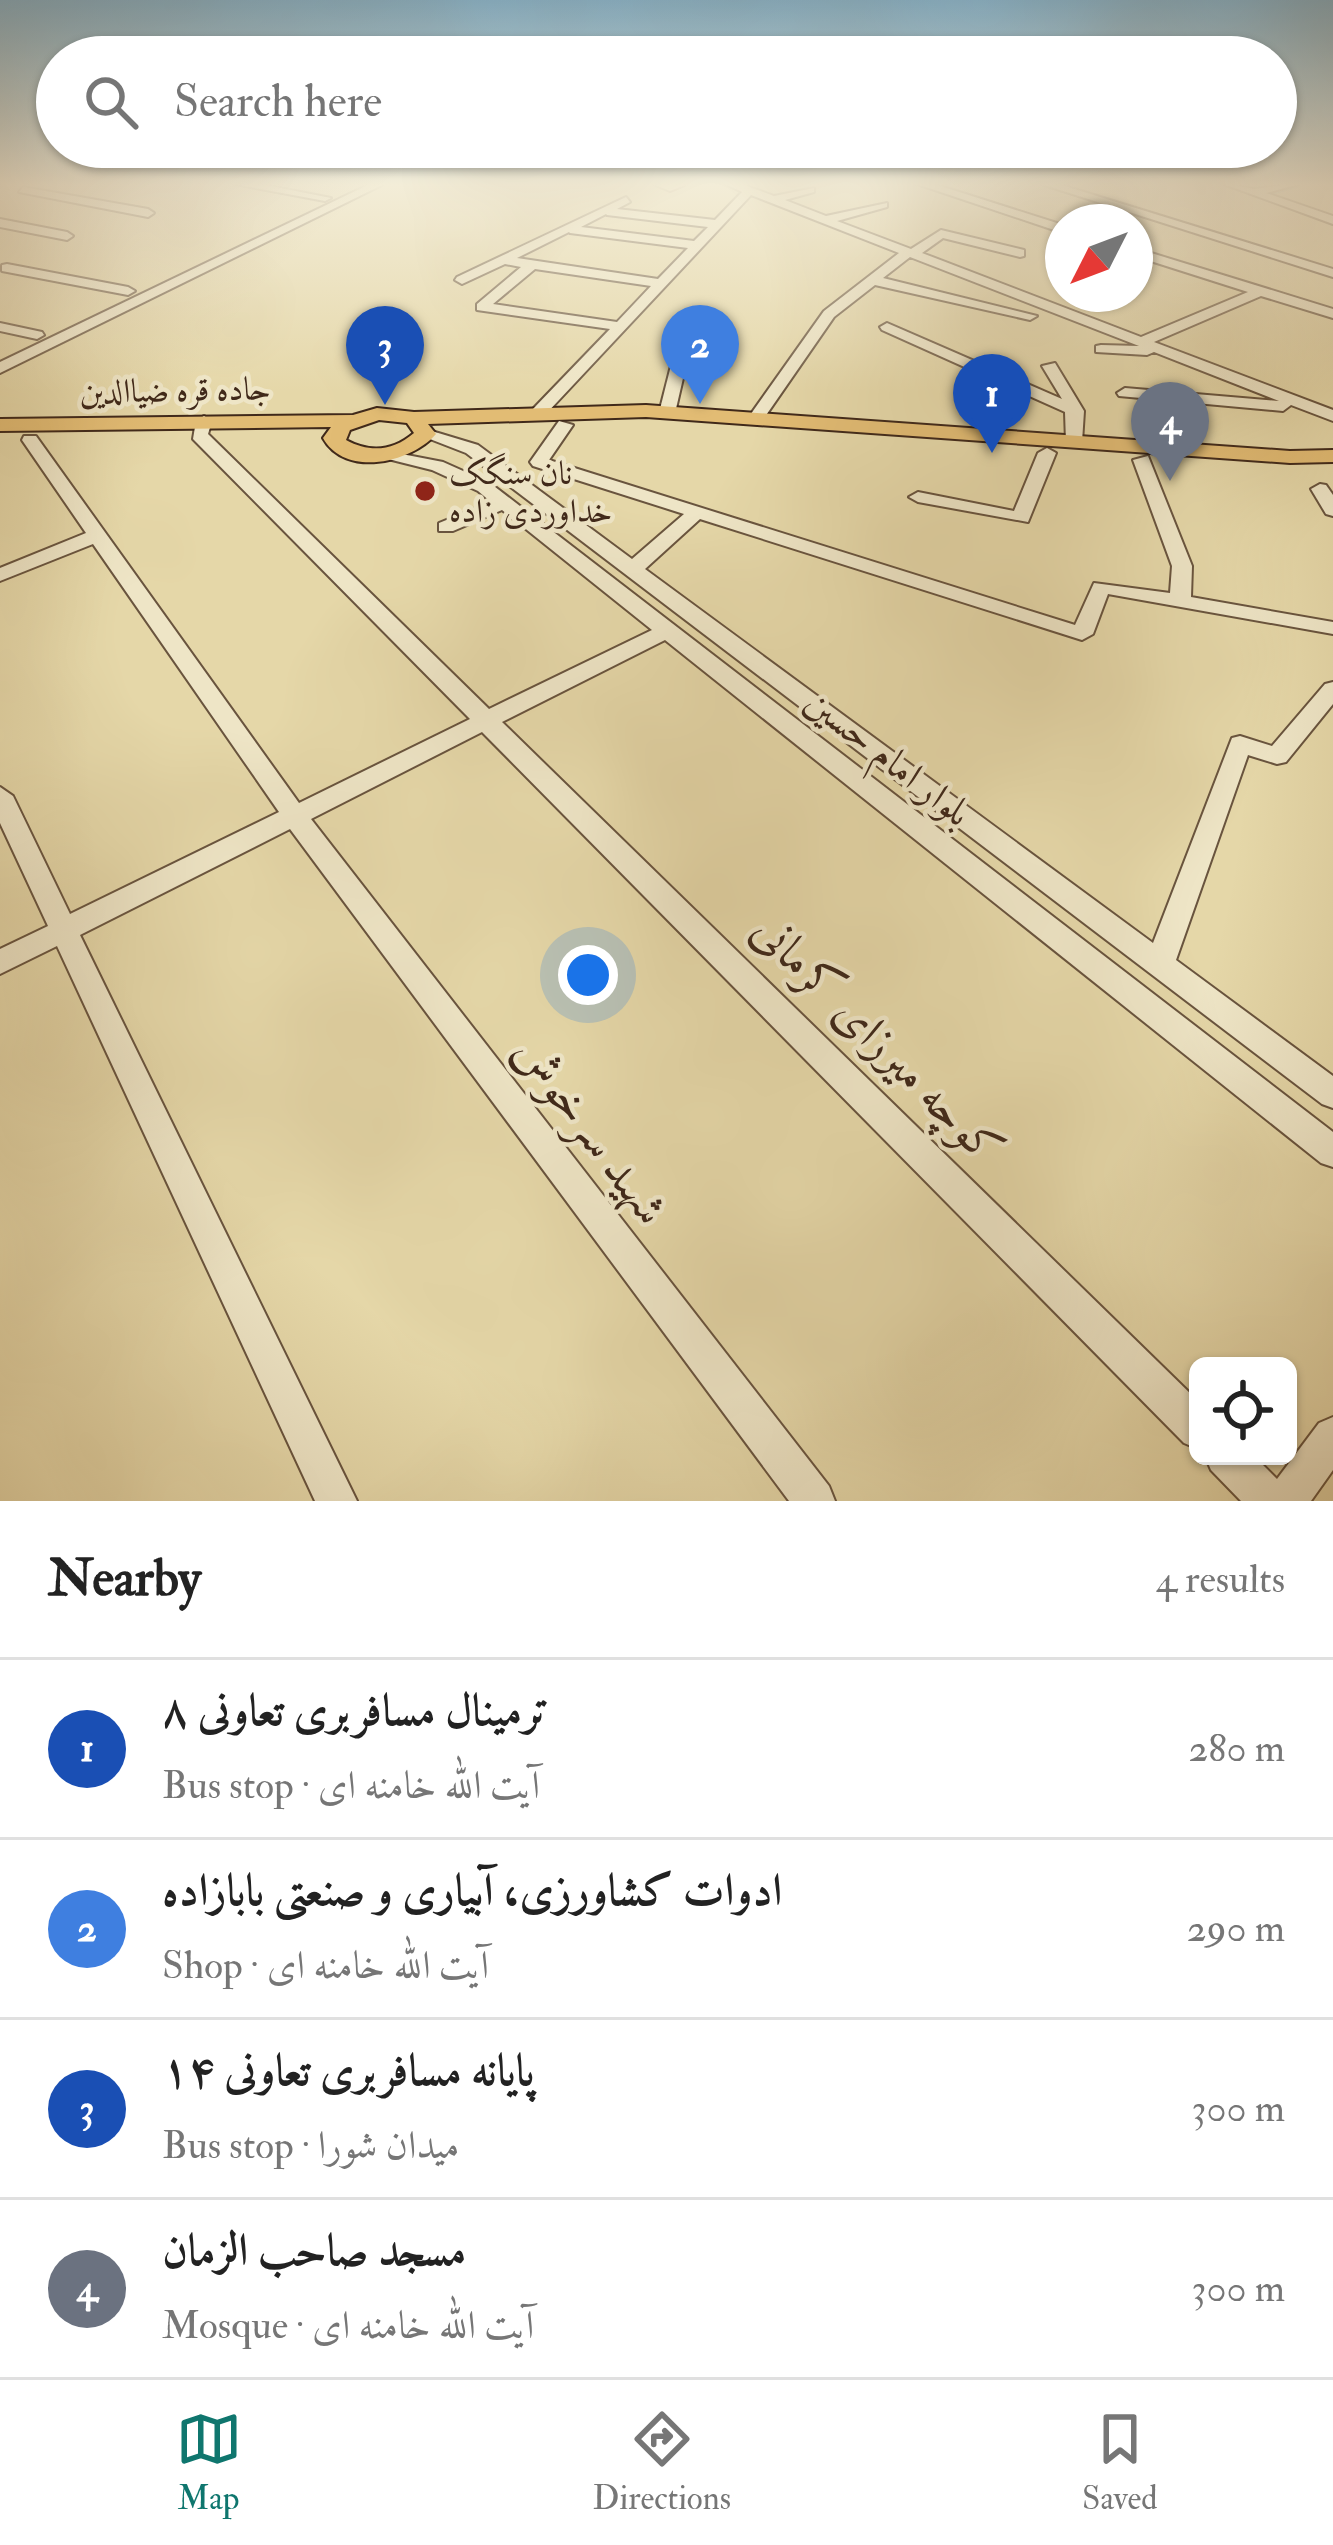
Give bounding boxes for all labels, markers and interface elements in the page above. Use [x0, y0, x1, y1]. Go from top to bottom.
search box [36, 36, 1297, 168]
icon: search [78, 69, 144, 135]
text: Search here [174, 74, 382, 130]
north arrow [1045, 204, 1153, 312]
pin: 2 [661, 305, 739, 404]
pin: 3 [346, 306, 424, 405]
pin: 1 [953, 354, 1031, 453]
street label: جاده قره ضیاالدین [79, 368, 271, 413]
pin: 4 [1131, 382, 1209, 481]
place label: نان سنگک خداوردی زاده [449, 452, 612, 532]
marker: نان سنگک خداوردی زاده [412, 478, 438, 504]
street label: بلوار امام حسین [790, 677, 981, 844]
street label: کوچه میرزای کرمانی [738, 901, 1016, 1179]
your location [558, 945, 618, 1005]
street label: شهید سرخوش [500, 1024, 681, 1237]
map controls [1189, 1357, 1297, 1465]
button: locate [1189, 1357, 1297, 1465]
text: Nearby [48, 1547, 201, 1611]
text: 4 results [1156, 1555, 1285, 1604]
text: ترمینال مسافربری تعاونی ۸ [162, 1683, 550, 1739]
text: 1 [80, 1724, 94, 1773]
text: 280 m [1188, 1724, 1285, 1773]
text: Bus stop · آیت الله خامنه ای [162, 1761, 540, 1810]
text: ادوات کشاورزی، آبیاری و صنعتی بابازاده [162, 1863, 782, 1919]
text: 2 [77, 1904, 97, 1953]
text: 290 m [1187, 1904, 1285, 1953]
text: Shop · آیت الله خامنه ای [162, 1941, 489, 1990]
text: پایانه مسافربری تعاونی ۱۴ [162, 2043, 535, 2099]
text: 3 [80, 2084, 94, 2133]
text: 300 m [1192, 2084, 1285, 2133]
text: Bus stop · میدان شورا [162, 2121, 459, 2170]
text: مسجد صاحب الزمان [162, 2223, 466, 2279]
text: 4 [76, 2264, 98, 2313]
text: 300 m [1192, 2264, 1285, 2313]
text: Mosque · آیت الله خامنه ای [162, 2301, 534, 2350]
tab: Map [176, 2406, 242, 2519]
tab: Directions [593, 2406, 731, 2519]
tab: Saved [1082, 2406, 1157, 2519]

